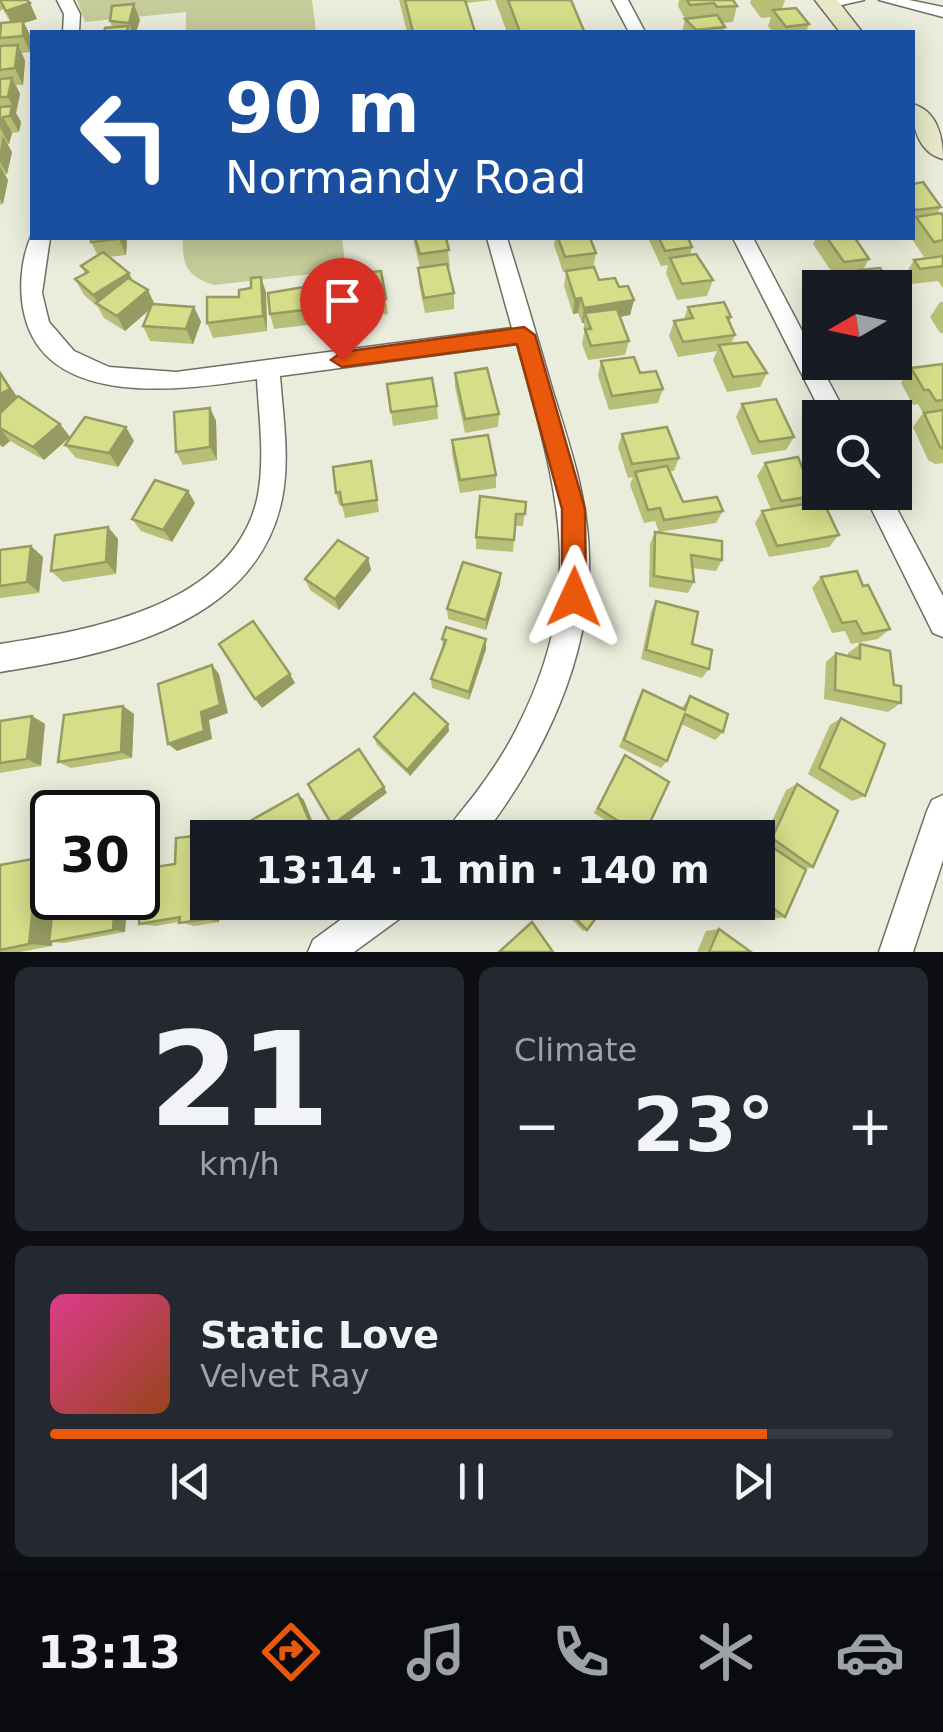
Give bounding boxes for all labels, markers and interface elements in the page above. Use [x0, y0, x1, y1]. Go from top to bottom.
text: 90 m [225, 67, 420, 149]
icon: left [60, 70, 190, 200]
text: Normandy Road [225, 151, 586, 204]
pin [300, 258, 385, 361]
north arrow [802, 270, 912, 380]
map controls [802, 270, 912, 510]
icon: arrive [315, 273, 370, 328]
button: search [802, 400, 912, 510]
position arrow [522, 545, 626, 649]
speed limit sign: 30 [30, 790, 160, 920]
text: 13:14 · 1 min · 140 m [255, 848, 710, 892]
text: 21 [149, 1004, 330, 1156]
text: Climate [514, 1031, 637, 1069]
text: 23° [633, 1081, 774, 1169]
text: − [514, 1094, 560, 1158]
text: + [847, 1094, 893, 1158]
text: km/h [199, 1145, 280, 1183]
text: Static Love [200, 1313, 439, 1357]
text: Velvet Ray [200, 1357, 369, 1395]
icon: previous [163, 1454, 218, 1509]
icon: pause [444, 1454, 499, 1509]
icon: next [725, 1454, 780, 1509]
icon: directions [256, 1617, 326, 1687]
icon: music [401, 1617, 471, 1687]
icon: phone [546, 1617, 616, 1687]
icon: climate [691, 1617, 761, 1687]
icon: car [835, 1617, 905, 1687]
text: 13:13 [37, 1626, 181, 1679]

